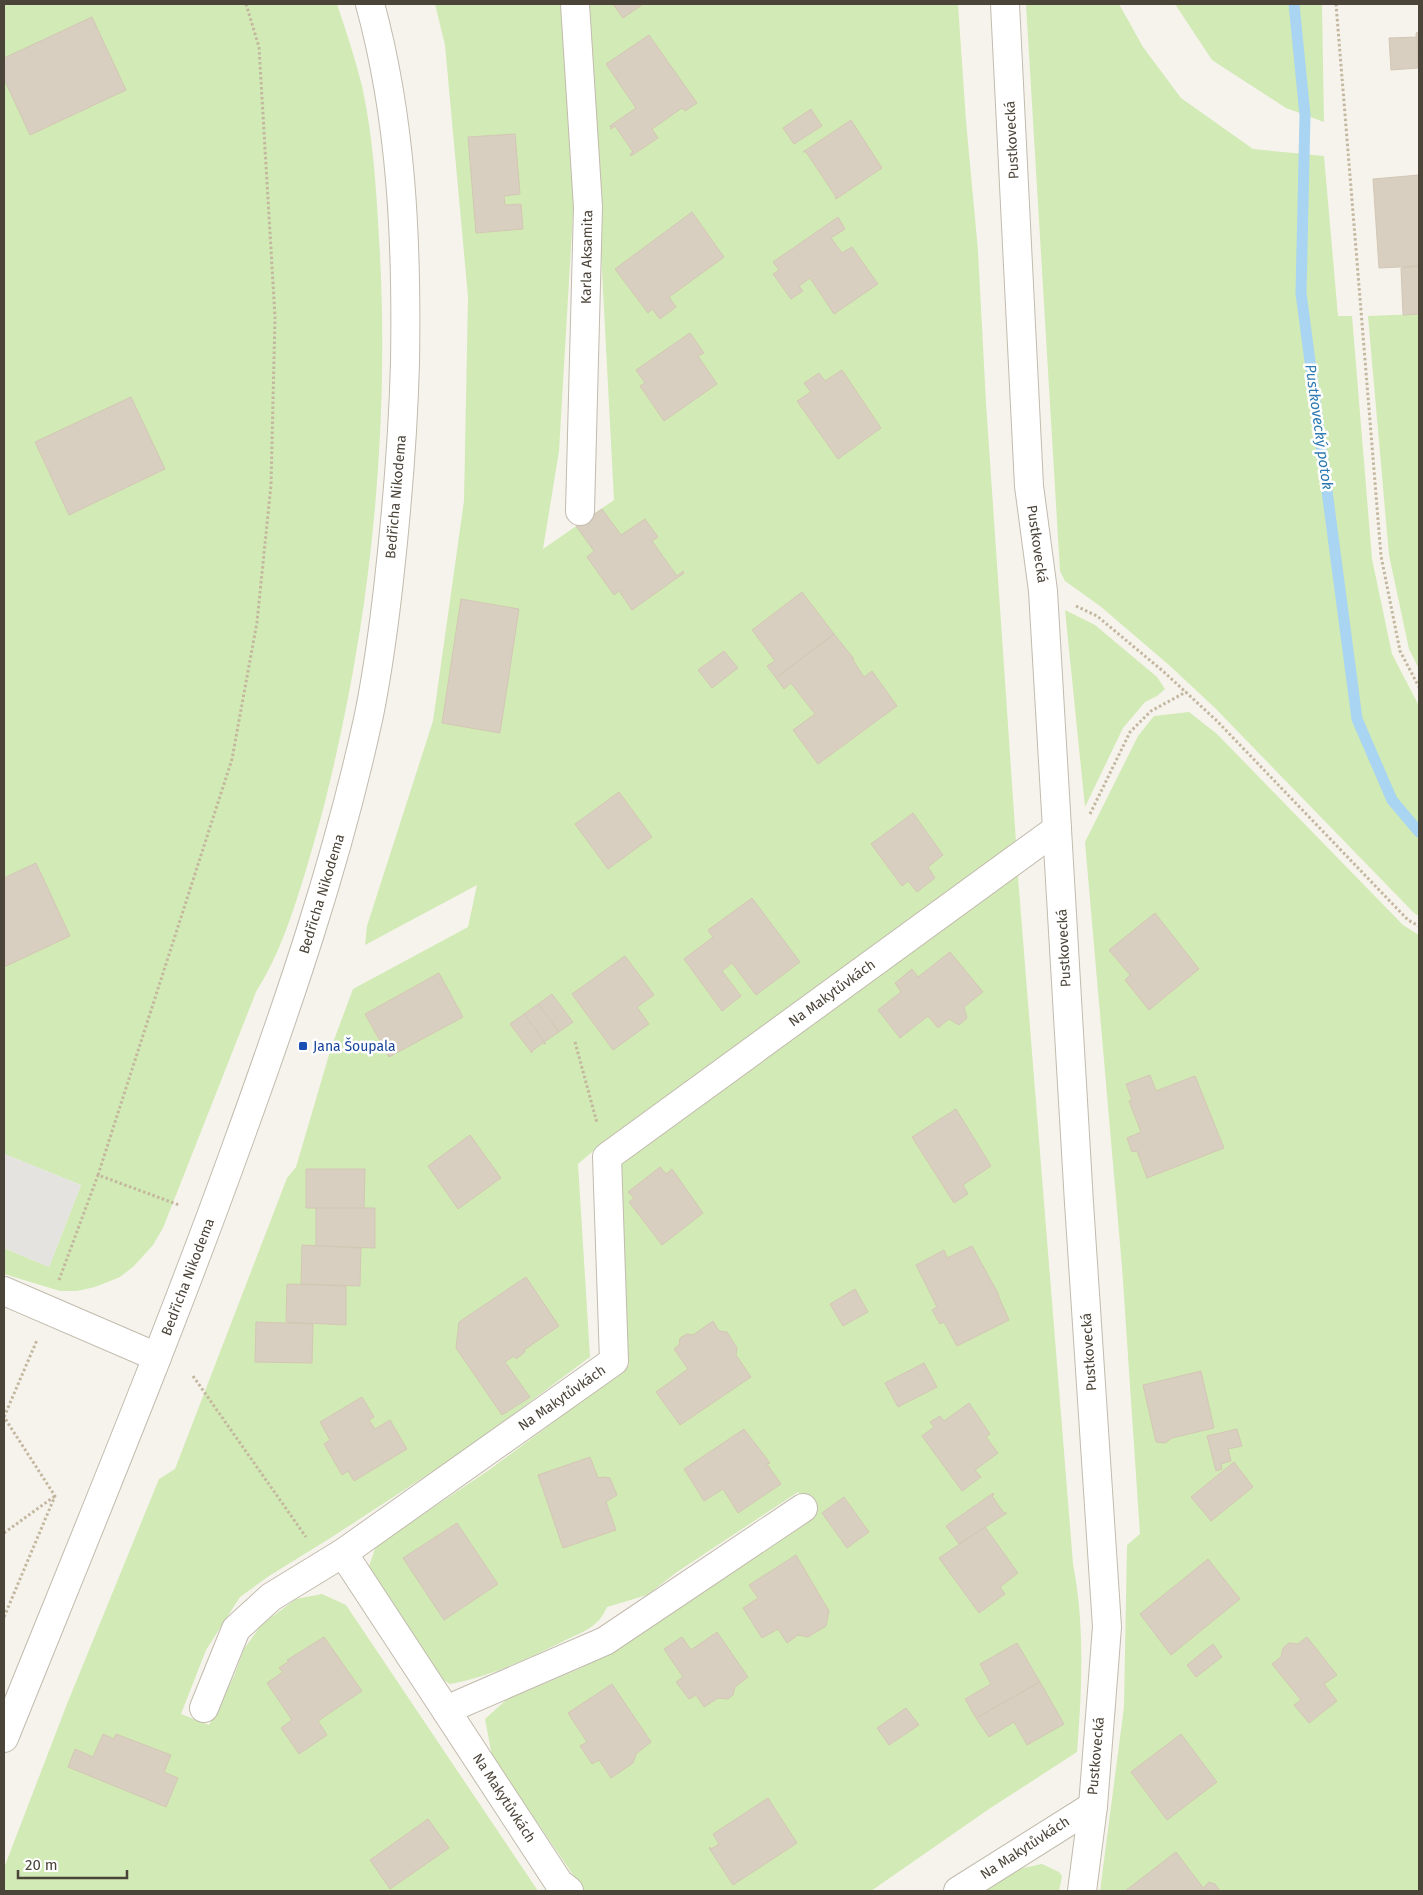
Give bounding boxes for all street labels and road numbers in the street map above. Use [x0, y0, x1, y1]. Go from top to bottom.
street label: Pustkovecká [1001, 100, 1023, 180]
street label: Karla Aksamita [578, 210, 596, 304]
street label: Bedřicha Nikodema [382, 434, 410, 560]
street label: Pustkovecká [1023, 504, 1051, 584]
street label: Bedřicha Nikodema [296, 832, 348, 956]
street label: Pustkovecká [1053, 908, 1075, 988]
street label: Na Makytůvkách [785, 956, 879, 1030]
street label: Bedřicha Nikodema [158, 1216, 218, 1338]
street label: Pustkovecká [1078, 1312, 1100, 1392]
street label: Na Makytůvkách [515, 1361, 609, 1435]
street label: Pustkovecká [1084, 1716, 1108, 1796]
street label: Na Makytůvkách [469, 1750, 539, 1846]
street label: Na Makytůvkách [977, 1813, 1073, 1883]

